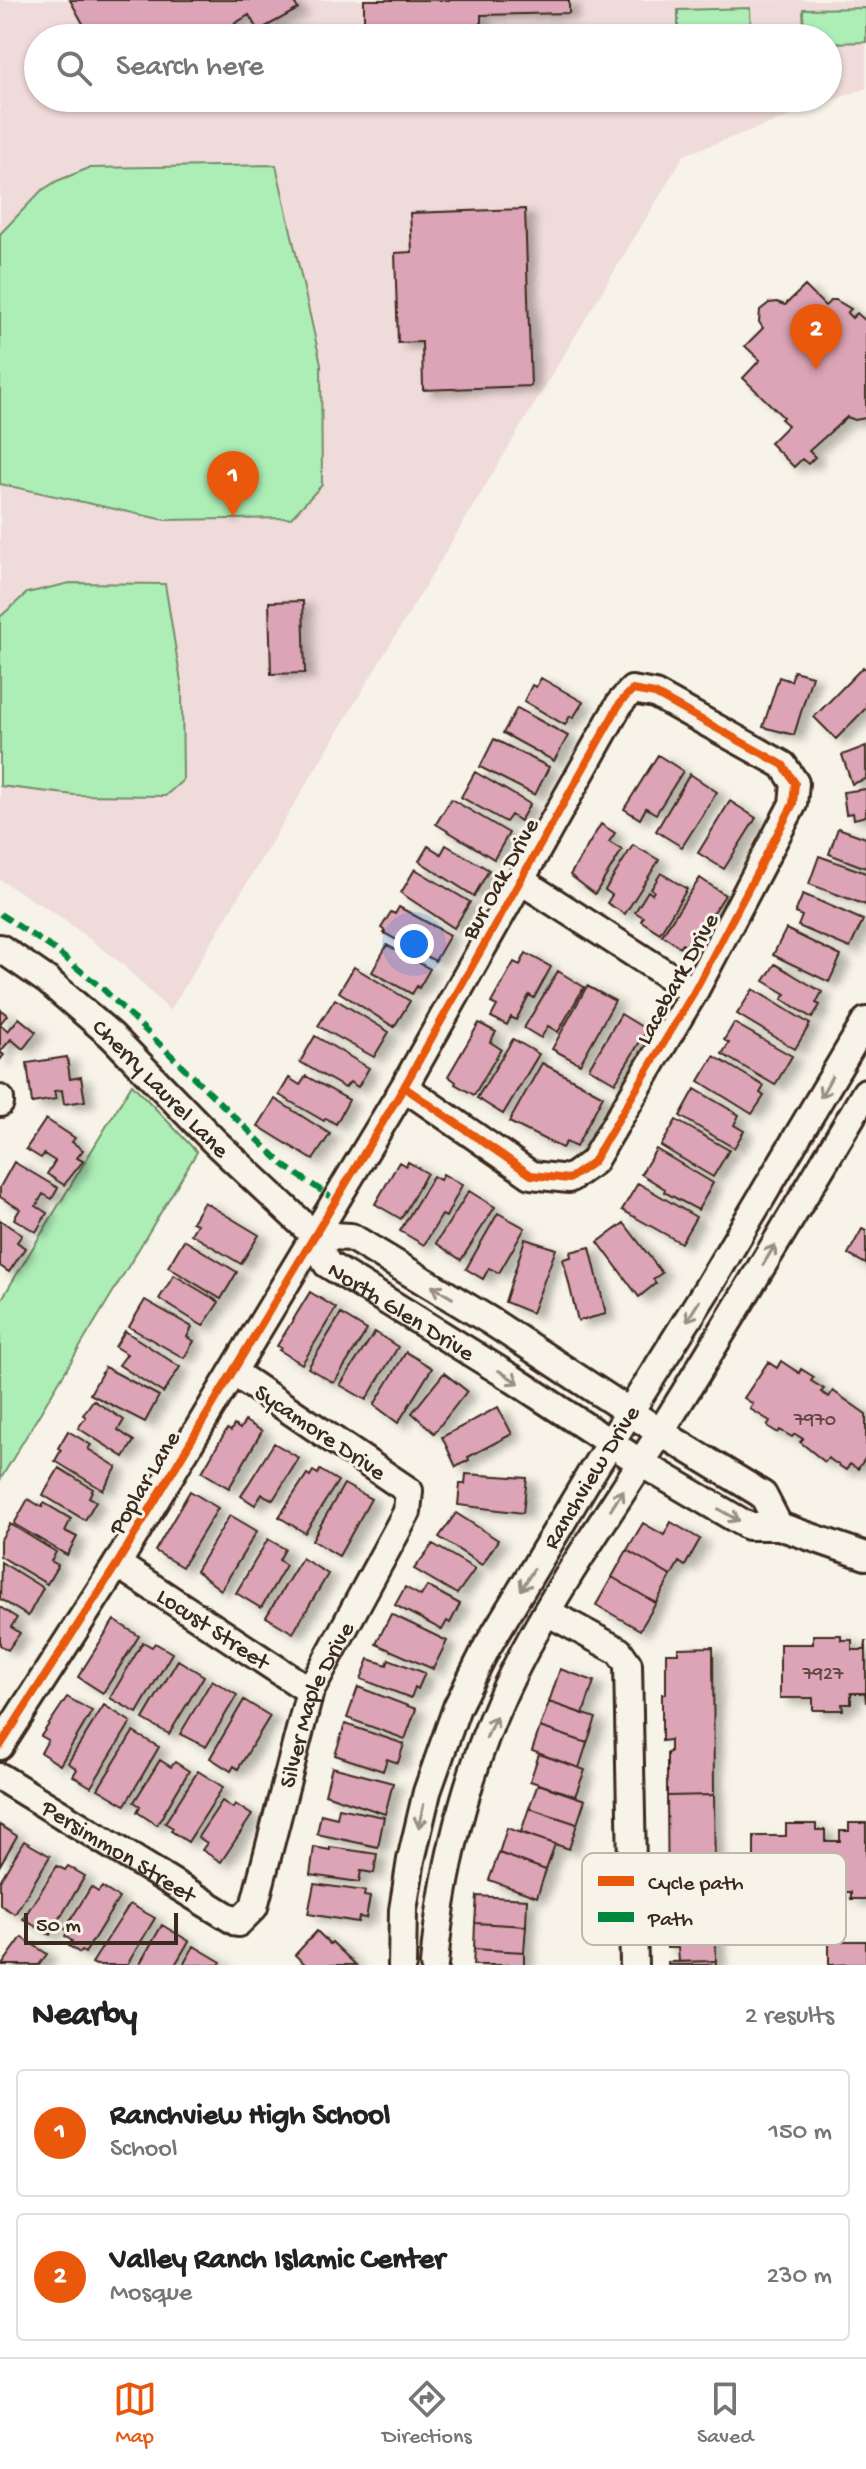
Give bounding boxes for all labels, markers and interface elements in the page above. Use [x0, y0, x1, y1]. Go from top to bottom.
search box [24, 24, 842, 112]
icon: search [52, 46, 96, 90]
text: Search here [116, 51, 264, 86]
pin: 2 [790, 304, 842, 370]
pin: 1 [207, 451, 259, 517]
street label: Bur Oak Drive [456, 813, 548, 946]
street label: Lacebark Drive [631, 908, 727, 1051]
your location [394, 924, 434, 964]
street label: Cherry Laurel Lane [85, 1014, 234, 1166]
one-way arrow [817, 1075, 833, 1099]
one-way arrow [761, 1244, 777, 1267]
street label: North Glen Drive [321, 1257, 479, 1370]
one-way arrow [431, 1284, 454, 1300]
one-way arrow [685, 1299, 701, 1322]
one-way arrow [497, 1370, 520, 1386]
street label: Sycamore Drive [248, 1379, 391, 1489]
street label: Ranchview Drive [538, 1401, 648, 1555]
house number: 7970 [793, 1410, 836, 1433]
street label: Poplar Lane [103, 1426, 189, 1542]
one-way arrow [610, 1489, 626, 1512]
one-way arrow [717, 1507, 740, 1523]
one-way arrow [519, 1568, 535, 1591]
street label: Locust Street [150, 1583, 276, 1679]
street label: Silver Maple Drive [274, 1617, 363, 1791]
house number: 7927 [802, 1664, 844, 1687]
one-way arrow [485, 1715, 500, 1740]
street label: Persimmon Street [34, 1794, 202, 1913]
one-way arrow [413, 1802, 428, 1828]
legend [582, 1853, 846, 1945]
text: Cycle path [648, 1872, 744, 1898]
text: Path [647, 1908, 693, 1934]
scale bar [24, 1909, 178, 1945]
text: 50 m [36, 1914, 81, 1940]
text: Nearby [32, 1997, 137, 2037]
text: 2 results [745, 2002, 834, 2033]
text: Ranchview High School [110, 2100, 390, 2135]
text: 1 [55, 2118, 65, 2149]
text: 150 m [768, 2118, 832, 2149]
text: School [110, 2135, 178, 2166]
text: Valley Ranch Islamic Center [110, 2244, 445, 2279]
text: 2 [54, 2262, 66, 2293]
text: 230 m [766, 2262, 832, 2293]
text: Mosque [110, 2279, 192, 2310]
tab: Map [113, 2377, 157, 2451]
tab: Directions [382, 2377, 472, 2451]
tab: Saved [697, 2377, 753, 2451]

